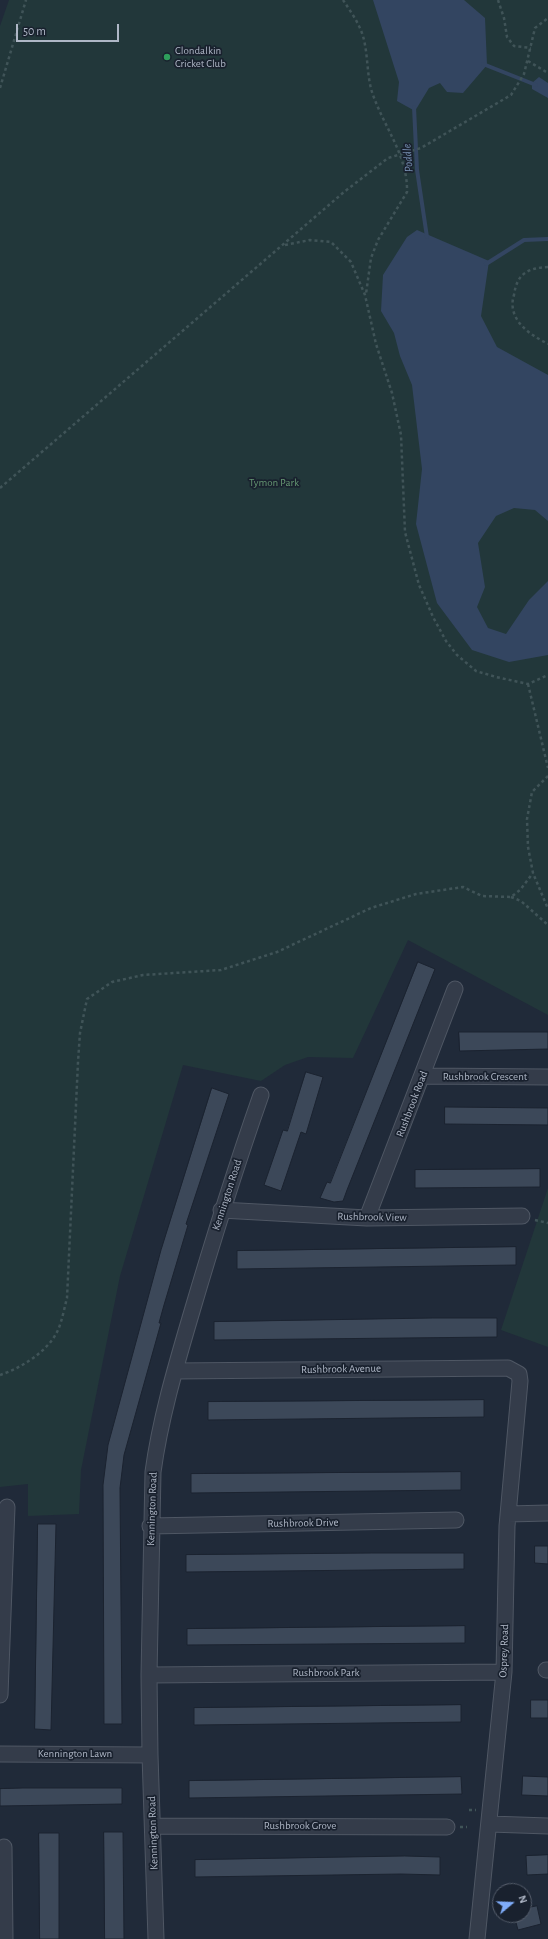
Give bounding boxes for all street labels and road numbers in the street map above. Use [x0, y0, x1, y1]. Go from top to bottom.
street label: Rushbrook Road [393, 1069, 431, 1139]
street label: Rushbrook Crescent [443, 1070, 527, 1084]
street label: Kennington Road [209, 1158, 245, 1232]
street label: Rushbrook View [337, 1210, 407, 1224]
street label: Rushbrook Avenue [301, 1362, 381, 1376]
street label: Kennington Road [144, 1472, 160, 1546]
street label: Rushbrook Drive [267, 1516, 339, 1530]
street label: Osprey Road [496, 1624, 512, 1678]
street label: Rushbrook Park [293, 1666, 359, 1680]
street label: Kennington Lawn [38, 1747, 112, 1761]
street label: Kennington Road [145, 1796, 161, 1870]
street label: Rushbrook Grove [264, 1819, 336, 1833]

